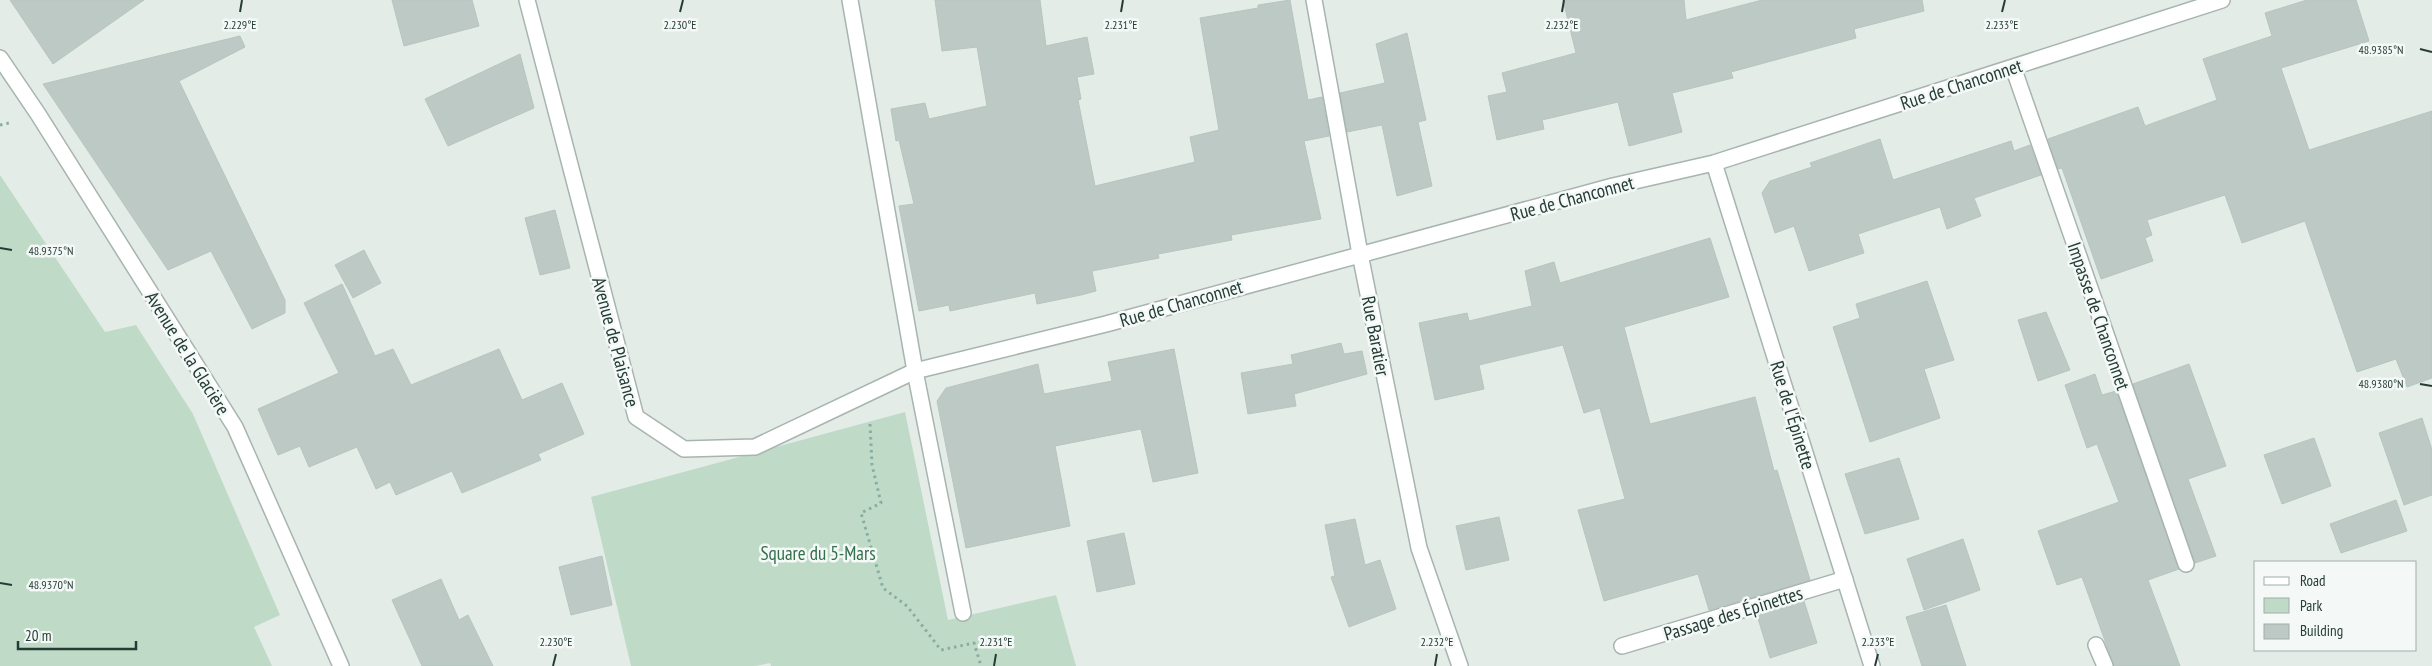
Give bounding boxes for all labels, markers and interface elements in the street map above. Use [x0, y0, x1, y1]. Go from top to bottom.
text: 2.229°E [224, 17, 257, 32]
text: 2.230°E [664, 17, 697, 32]
text: 2.231°E [1105, 17, 1138, 32]
text: 2.232°E [1546, 17, 1579, 32]
text: 2.233°E [1986, 17, 2019, 32]
text: 48.9385°N [2358, 42, 2404, 57]
street label: Rue de Chanconnet [1897, 53, 2026, 115]
street label: Rue de Chanconnet [1508, 170, 1637, 226]
street label: Impasse de Chanconnet [2062, 239, 2136, 394]
text: 48.9375°N [28, 243, 74, 258]
street label: Avenue de Plaisance [587, 274, 645, 410]
street label: Rue de Chanconnet [1117, 274, 1246, 332]
street label: Avenue de la Glacière [140, 287, 236, 419]
street label: Rue Baratier [1356, 294, 1396, 379]
street label: Rue de l'Épinette [1765, 358, 1821, 472]
text: 48.9380°N [2358, 376, 2404, 391]
park label: Square du 5-Mars [760, 541, 876, 565]
legend [2254, 561, 2417, 651]
text: Road [2300, 571, 2326, 590]
text: 48.9370°N [28, 577, 74, 592]
street label: Passage des Épinettes [1661, 580, 1805, 646]
text: Park [2300, 596, 2322, 615]
scale bar [18, 618, 135, 650]
text: Building [2300, 621, 2343, 640]
text: 20 m [25, 626, 51, 645]
text: 2.230°E [540, 634, 573, 649]
text: 2.231°E [980, 634, 1013, 649]
text: 2.232°E [1421, 634, 1454, 649]
text: 2.233°E [1862, 634, 1895, 649]

